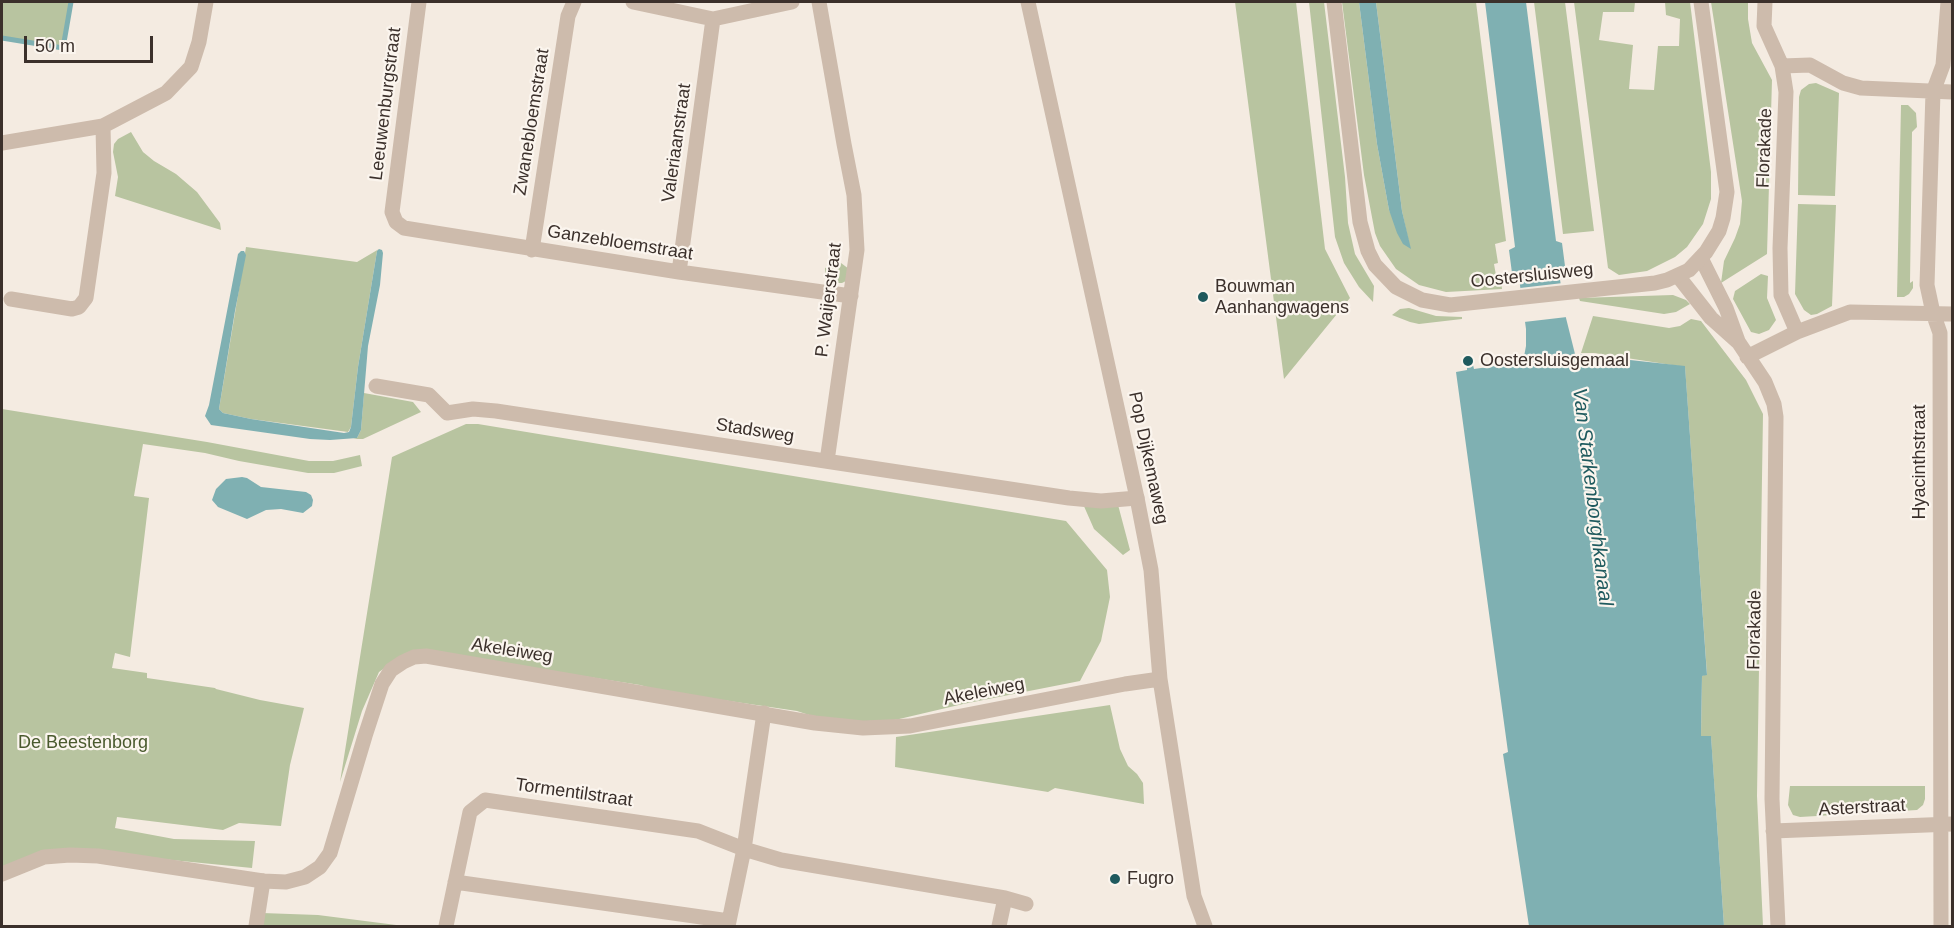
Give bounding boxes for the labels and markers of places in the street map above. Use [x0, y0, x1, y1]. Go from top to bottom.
place label: Bouwman Aanhangwagens [1215, 276, 1349, 318]
marker: Bouwman Aanhangwagens [1196, 290, 1210, 304]
place label: Oostersluisgemaal [1480, 350, 1629, 372]
marker: Oostersluisgemaal [1461, 354, 1475, 368]
place label: Fugro [1127, 868, 1174, 890]
marker: Fugro [1108, 872, 1122, 886]

